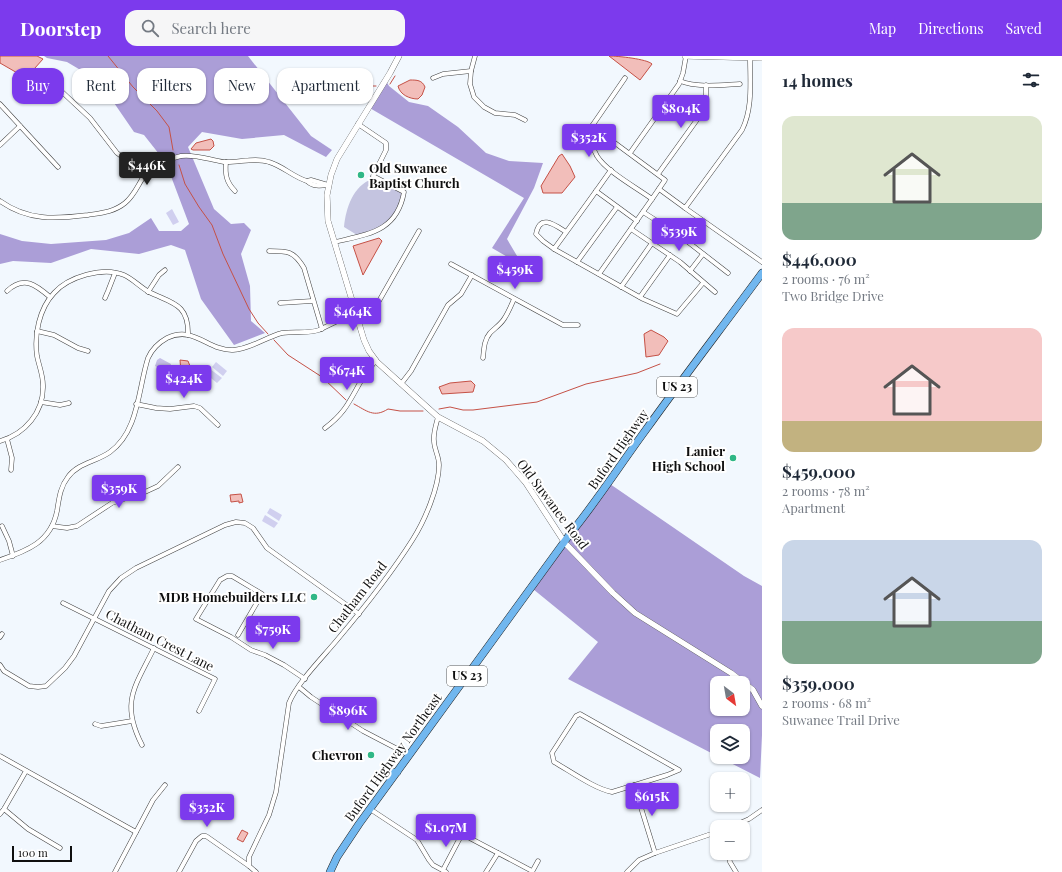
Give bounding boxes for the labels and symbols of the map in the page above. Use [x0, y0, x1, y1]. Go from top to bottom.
pin: $804K [653, 95, 709, 129]
pin: $352K [561, 124, 617, 158]
pin: $446K [119, 152, 175, 186]
place label: Old Suwanee Baptist Church [369, 159, 460, 191]
marker: Old Suwanee Baptist Church [356, 170, 366, 180]
pin: $539K [651, 218, 707, 252]
pin: $459K [487, 256, 543, 290]
pin: $464K [325, 298, 381, 332]
pin: $674K [319, 357, 375, 391]
pin: $424K [156, 365, 212, 399]
road number: US 23 [657, 377, 697, 397]
street label: Buford Highway [584, 405, 652, 492]
place label: Lanier High School [652, 442, 725, 474]
marker: Lanier High School [728, 453, 738, 463]
street label: Old Suwanee Road [514, 455, 593, 553]
pin: $359K [91, 475, 147, 509]
street label: Chatham Road [323, 557, 390, 636]
place label: MDB Homebuilders LLC [158, 588, 306, 605]
marker: MDB Homebuilders LLC [309, 592, 319, 602]
street label: Chatham Crest Lane [103, 605, 218, 674]
pin: $759K [245, 616, 301, 650]
road number: US 23 [447, 666, 487, 686]
north arrow [710, 676, 750, 716]
street label: Buford Highway Northeast [340, 689, 445, 824]
pin: $896K [320, 697, 376, 731]
place label: Chevron [312, 746, 363, 763]
marker: Chevron [366, 750, 376, 760]
pin: $615K [624, 783, 680, 817]
pin: $352K [179, 794, 235, 828]
pin: $1.07M [413, 814, 479, 848]
scale bar [12, 844, 72, 863]

